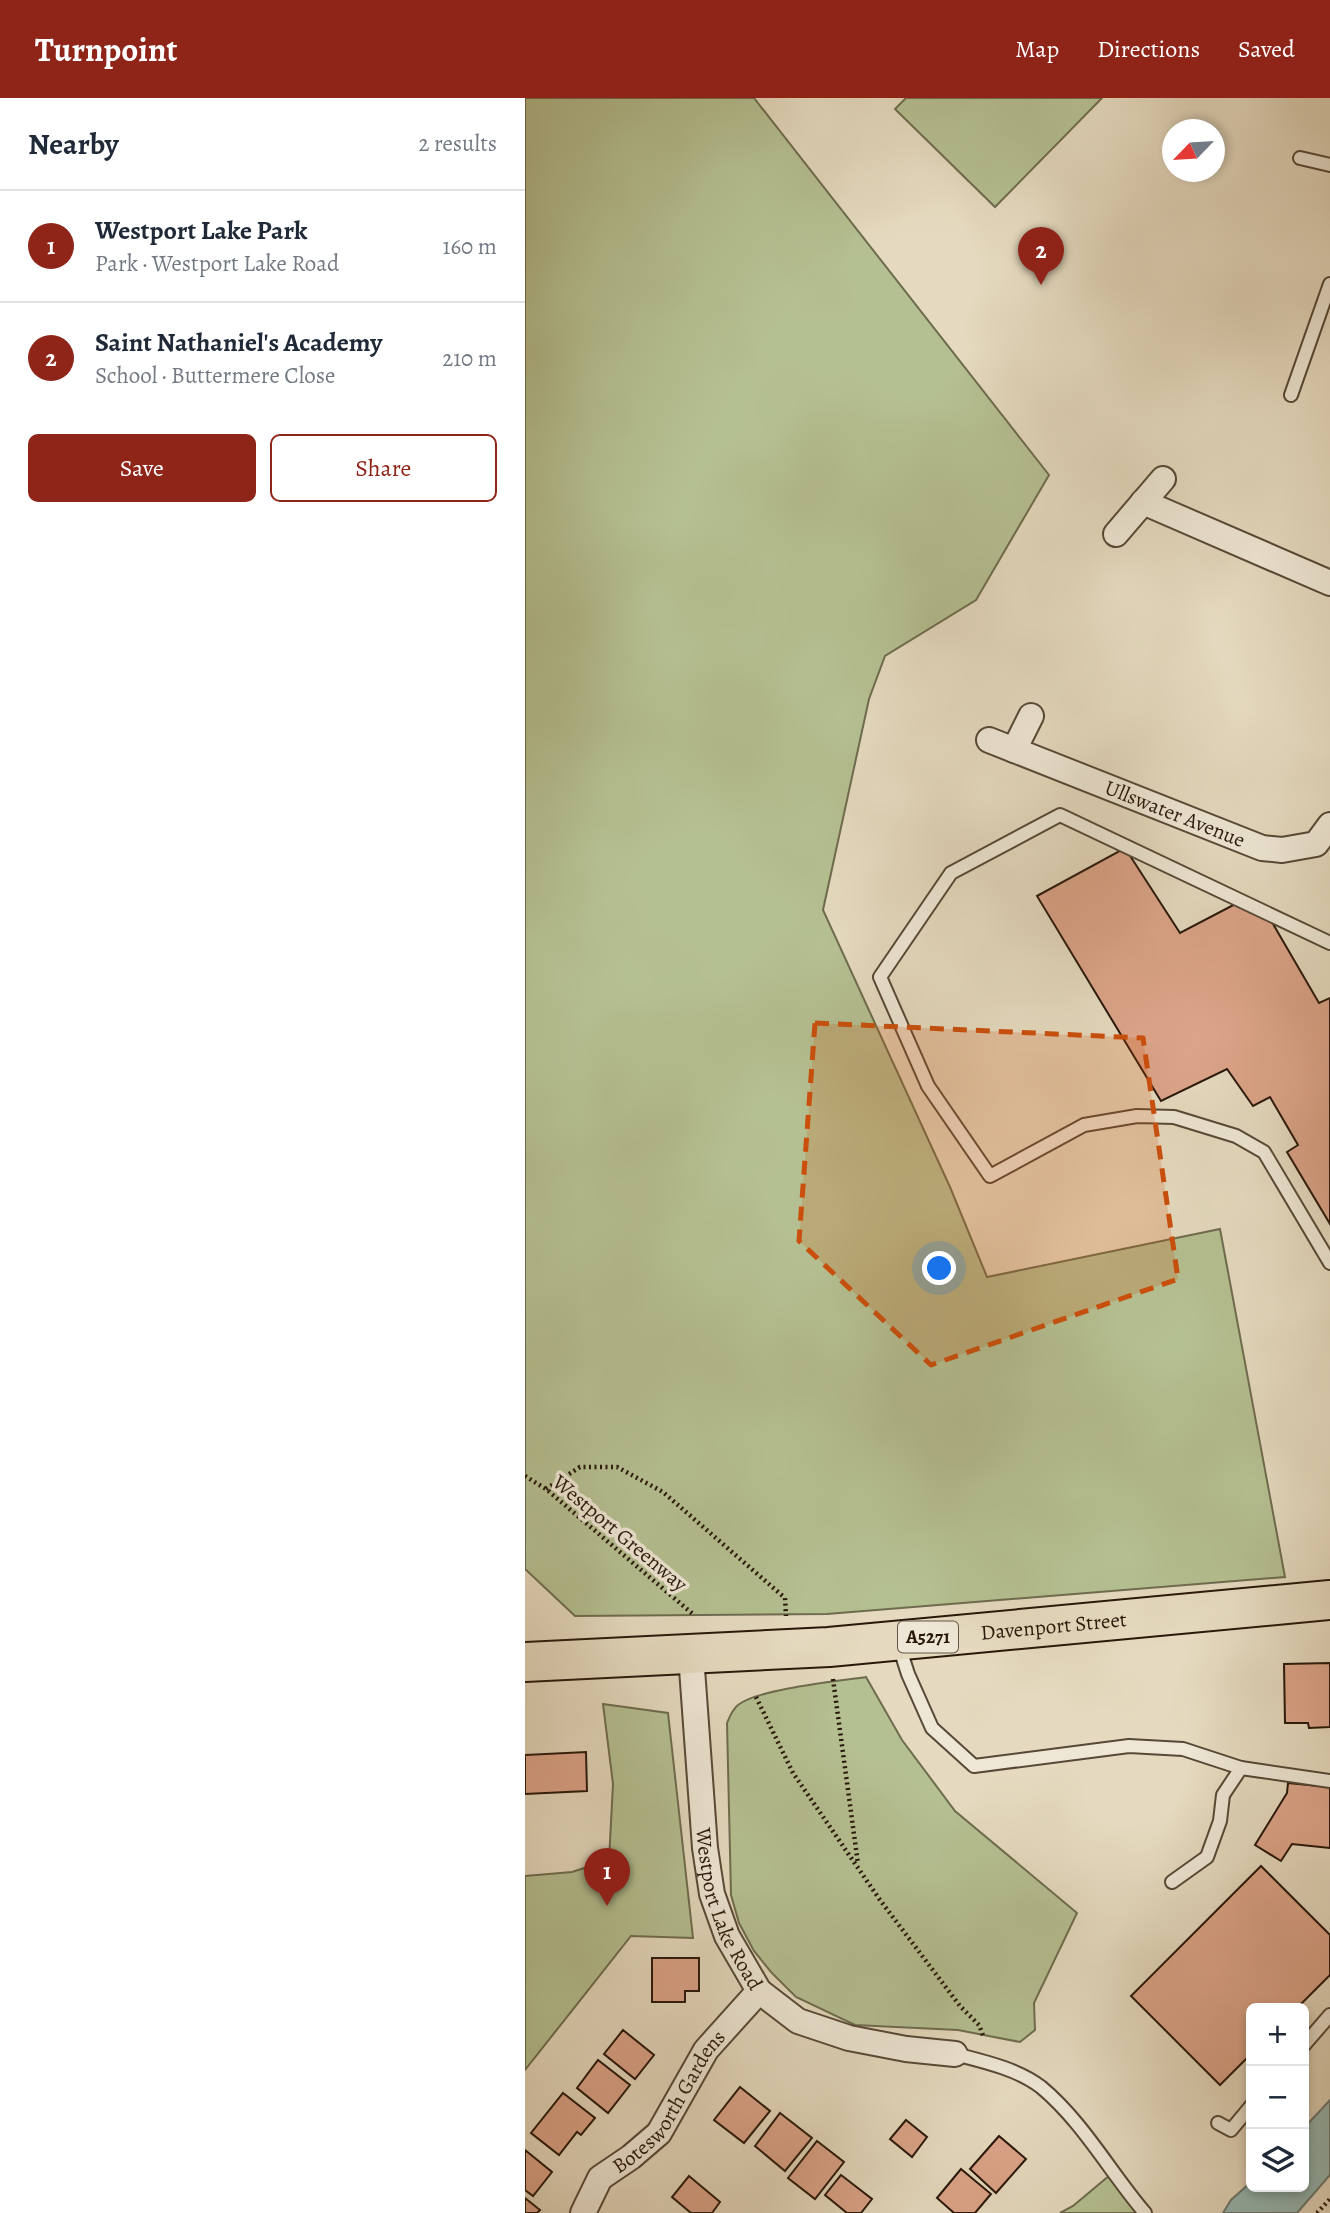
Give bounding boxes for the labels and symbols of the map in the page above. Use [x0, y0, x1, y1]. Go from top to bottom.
north arrow [1162, 119, 1225, 182]
pin: 2 [1018, 227, 1064, 285]
street label: Ullswater Avenue [1101, 773, 1249, 854]
your location [922, 1251, 956, 1285]
street label: Westport Greenway [546, 1468, 694, 1598]
street label: Davenport Street [979, 1605, 1128, 1647]
road number: A5271 [898, 1622, 958, 1652]
street label: Westport Lake Road [690, 1826, 770, 1996]
pin: 1 [584, 1848, 630, 1906]
street label: Botesworth Gardens [607, 2024, 732, 2180]

